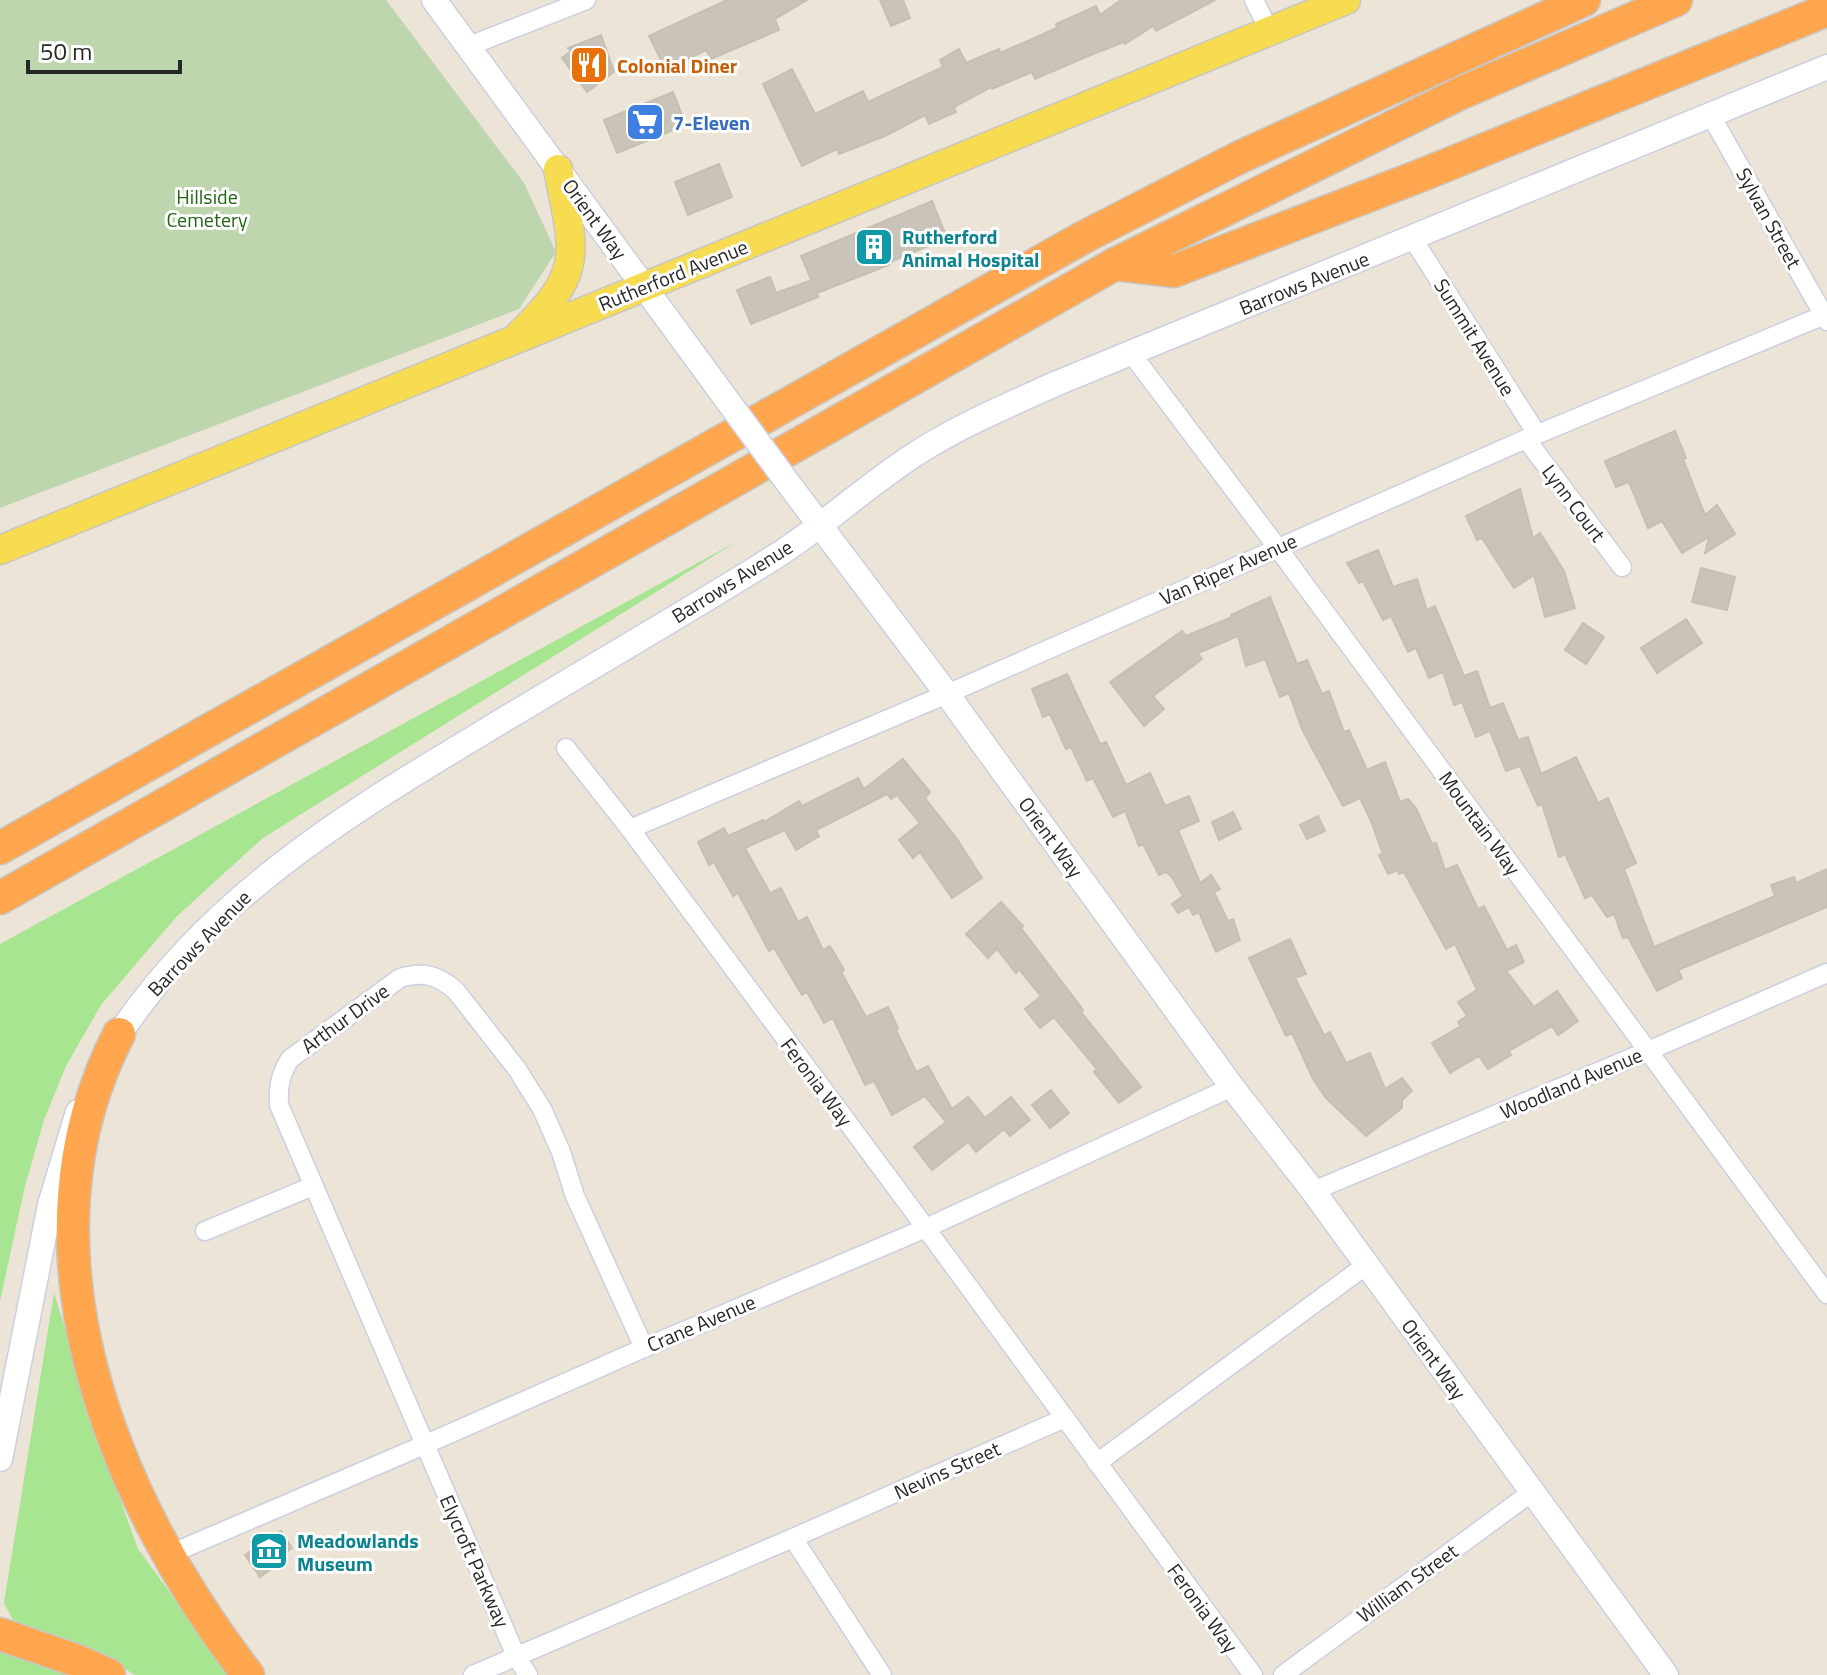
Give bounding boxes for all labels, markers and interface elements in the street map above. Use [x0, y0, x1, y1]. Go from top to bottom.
scale bar [28, 24, 180, 74]
text: 50 m [40, 33, 92, 69]
restaurant icon: Colonial Diner [568, 44, 610, 86]
place label: Colonial Diner [617, 50, 738, 81]
supermarket icon: 7-Eleven [624, 101, 666, 143]
place label: 7-Eleven [673, 107, 750, 138]
street label: Sylvan Street [1729, 162, 1809, 274]
street label: Orient Way [555, 172, 635, 266]
park label: Hillside Cemetery [166, 181, 248, 235]
place label: Rutherford Animal Hospital [902, 221, 1040, 275]
building icon: Rutherford Animal Hospital [853, 226, 895, 268]
street label: Rutherford Avenue [594, 231, 752, 319]
street label: Barrows Avenue [1234, 243, 1374, 323]
street label: Summit Avenue [1427, 272, 1523, 402]
street label: Lynn Court [1535, 458, 1613, 548]
street label: Van Riper Avenue [1154, 525, 1302, 613]
street label: Barrows Avenue [665, 531, 799, 631]
street label: Mountain Way [1432, 764, 1529, 882]
street label: Orient Way [1011, 790, 1091, 884]
street label: Barrows Avenue [140, 883, 258, 1003]
street label: Arthur Drive [295, 975, 395, 1061]
street label: Feronia Way [773, 1031, 861, 1133]
street label: Woodland Avenue [1495, 1039, 1647, 1127]
street label: Crane Avenue [642, 1286, 760, 1360]
street label: Orient Way [1394, 1312, 1474, 1406]
street label: Nevins Street [889, 1433, 1005, 1507]
street label: Elycroft Parkway [432, 1490, 518, 1633]
place label: Meadowlands Museum [297, 1525, 419, 1579]
museum icon: Meadowlands Museum [248, 1530, 290, 1572]
street label: William Street [1350, 1536, 1464, 1630]
street label: Feronia Way [1160, 1557, 1246, 1659]

